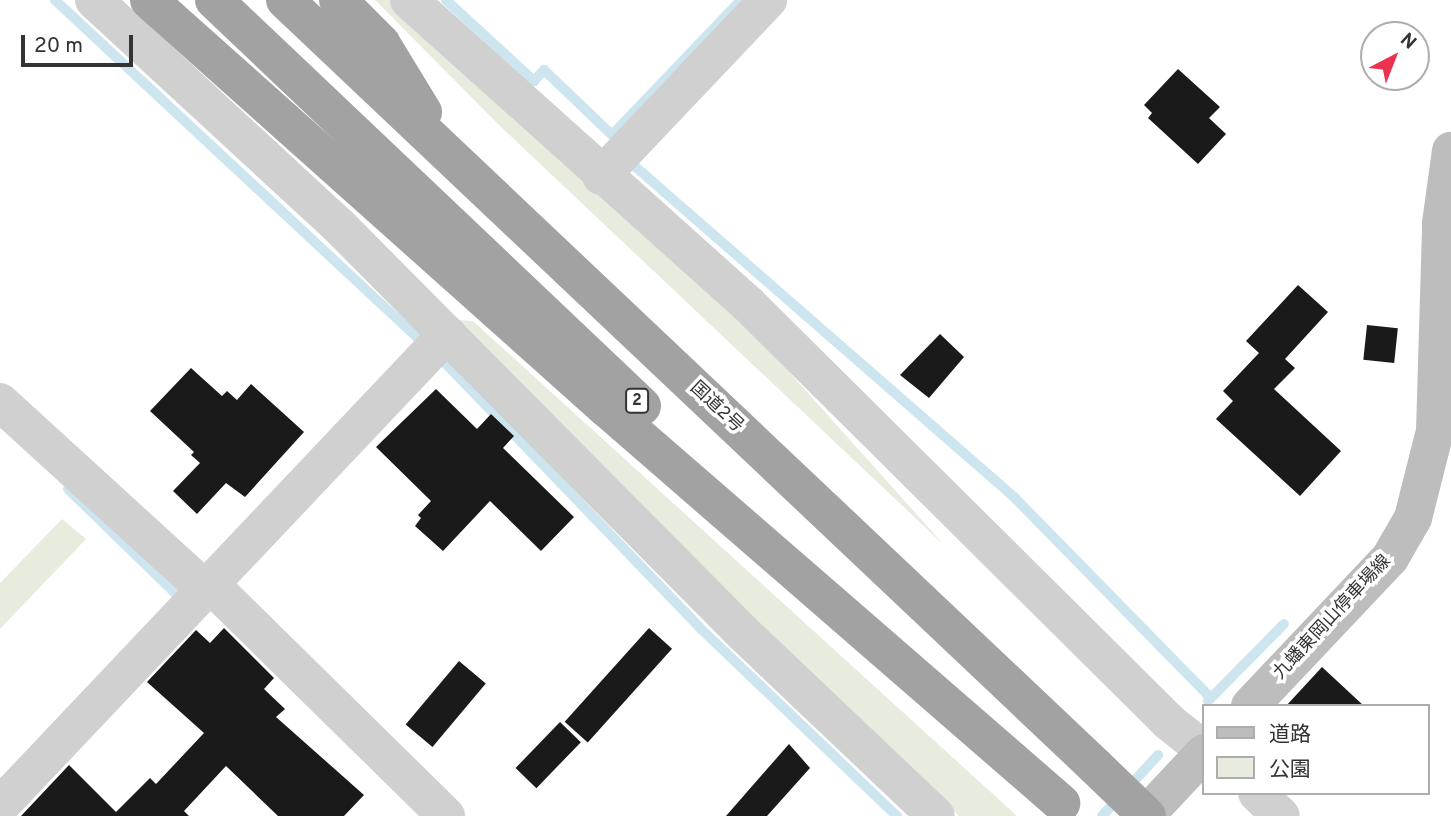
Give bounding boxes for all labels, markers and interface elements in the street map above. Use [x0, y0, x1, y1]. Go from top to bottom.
scale bar [24, 21, 136, 65]
north arrow [1360, 21, 1430, 91]
text: N [1395, 28, 1421, 55]
text: 20 m [34, 33, 83, 60]
street label: 国道2号 [685, 378, 747, 438]
road number: 2 [625, 388, 649, 414]
street label: 九蟠東岡山停車場線 [1270, 551, 1396, 685]
legend [1202, 704, 1430, 795]
text: 道路 [1269, 722, 1311, 749]
text: 公園 [1269, 757, 1311, 784]

